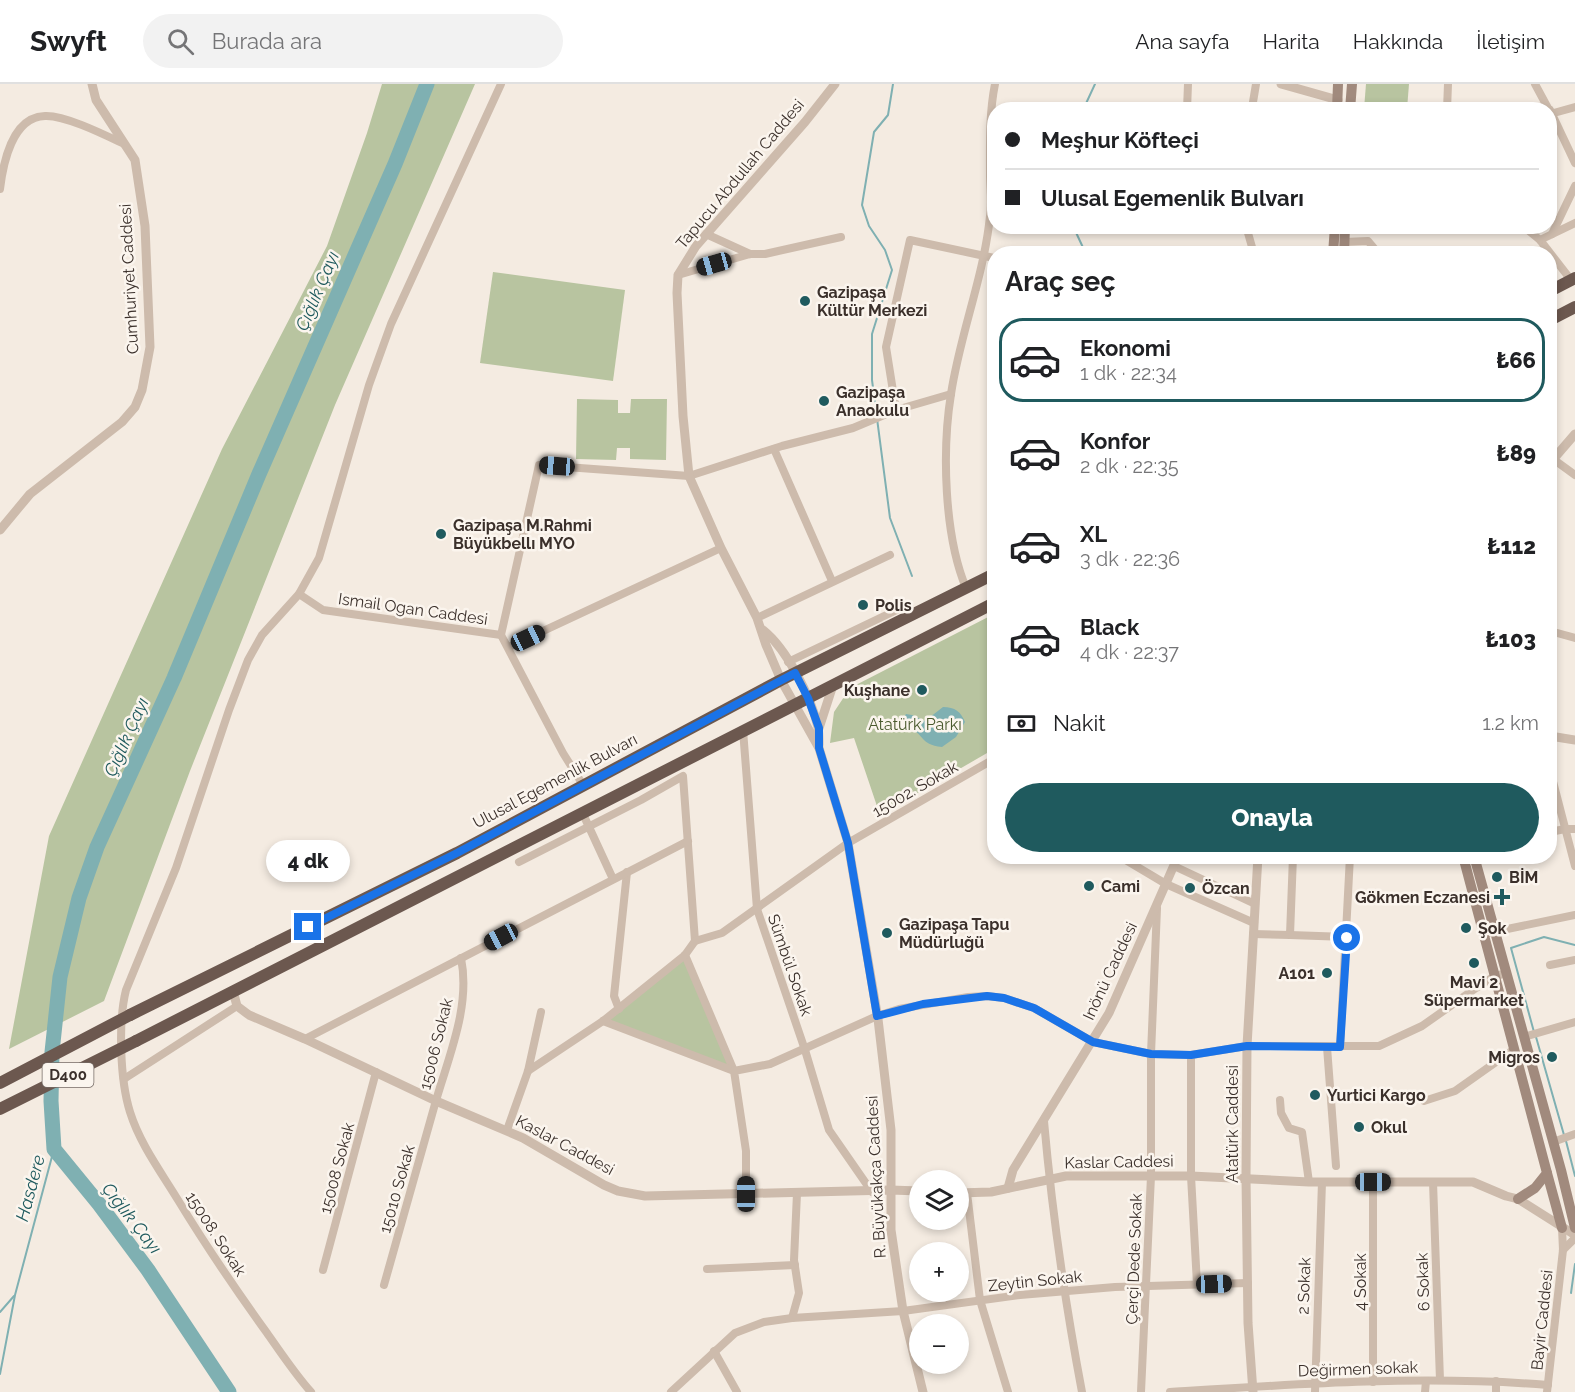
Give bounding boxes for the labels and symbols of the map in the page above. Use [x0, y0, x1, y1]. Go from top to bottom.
street label: Tapucu Abdullah Caddesi [672, 95, 808, 253]
street label: Cumhuriyet Caddesi [116, 203, 142, 355]
water label: Çığlık Çayı [291, 248, 343, 334]
car [694, 250, 734, 278]
place label: Gazipaşa Kültür Merkezi [817, 283, 927, 320]
marker: Gazipaşa Kültür Merkezi [798, 294, 812, 308]
place label: Gazipaşa Anaokulu [836, 383, 909, 420]
marker: Gazipaşa Anaokulu [817, 394, 831, 408]
car [538, 456, 576, 476]
place label: Gazipaşa M.Rahmi Büyükbellı MYO [453, 516, 592, 553]
marker: Gazipaşa M.Rahmi Büyükbellı MYO [434, 527, 448, 541]
street label: Ismail Ogan Caddesi [337, 589, 489, 629]
place label: Polis [875, 596, 912, 615]
marker: Polis [856, 598, 870, 612]
car [508, 622, 548, 654]
place label: Kuşhane [844, 681, 910, 700]
marker: Kuşhane [915, 683, 929, 697]
water label: Çığlık Çayı [99, 694, 153, 780]
park label: Atatürk Parkı [868, 715, 962, 734]
street label: Ulusal Egemenlik Bulvarı [470, 730, 640, 832]
street label: 15002. Sokak [869, 757, 962, 821]
callout: 4 dk [266, 840, 350, 882]
place label: BİM [1509, 867, 1538, 887]
marker: BİM [1490, 870, 1504, 884]
place label: Cami [1101, 877, 1140, 896]
place label: Özcan [1202, 878, 1250, 898]
marker: Cami [1082, 879, 1096, 893]
marker: Özcan [1183, 881, 1197, 895]
place label: Gökmen Eczanesi [1355, 888, 1490, 907]
marker: Gökmen Eczanesi [1495, 890, 1509, 904]
street label: Sümbül Sokak [764, 912, 816, 1019]
route end [294, 913, 321, 940]
place label: Gazipaşa Tapu Müdürluğü [899, 915, 1009, 952]
street label: Inönü Caddesi [1079, 919, 1141, 1023]
place label: Şok [1478, 919, 1507, 938]
car [481, 921, 521, 953]
marker: Şok [1459, 921, 1473, 935]
route start [1333, 924, 1360, 951]
marker: Gazipaşa Tapu Müdürluğü [880, 926, 894, 940]
marker: Mavi 2 Süpermarket [1467, 956, 1481, 970]
place label: A101 [1279, 964, 1315, 983]
marker: A101 [1320, 966, 1334, 980]
place label: Mavi 2 Süpermarket [1424, 973, 1524, 1010]
street label: 15006 Sokak [415, 996, 457, 1092]
place label: Migros [1488, 1048, 1540, 1067]
marker: Migros [1545, 1050, 1559, 1064]
road number: D400 [42, 1063, 94, 1087]
street label: Atatürk Caddesi [1223, 1065, 1242, 1183]
place label: Yurtici Kargo [1327, 1086, 1426, 1105]
marker: Yurtici Kargo [1308, 1088, 1322, 1102]
street label: R. Büyükakça Caddesi [862, 1095, 890, 1259]
street label: Kaslar Caddesi [512, 1111, 618, 1179]
place label: Okul [1371, 1118, 1408, 1137]
street label: 15008 Sokak [316, 1120, 358, 1216]
marker: Okul [1352, 1120, 1366, 1134]
street label: 15010 Sokak [375, 1142, 419, 1235]
water label: Hasdere [11, 1152, 49, 1223]
street label: Kaslar Caddesi [1064, 1152, 1174, 1172]
car [1355, 1173, 1391, 1191]
car [737, 1176, 755, 1212]
water label: Çığlık Çayı [98, 1178, 166, 1258]
street label: 15008. Sokak [182, 1188, 251, 1280]
street label: Çerçi Dede Sokak [1122, 1193, 1146, 1325]
street label: 6 Sokak [1412, 1252, 1434, 1312]
street label: 4 Sokak [1351, 1253, 1370, 1311]
street label: 2 Sokak [1294, 1257, 1315, 1315]
street label: Zeytin Sokak [987, 1267, 1084, 1295]
street label: Bayir Caddesi [1527, 1269, 1557, 1371]
car [1196, 1274, 1232, 1294]
street label: Değirmen sokak [1298, 1357, 1419, 1381]

